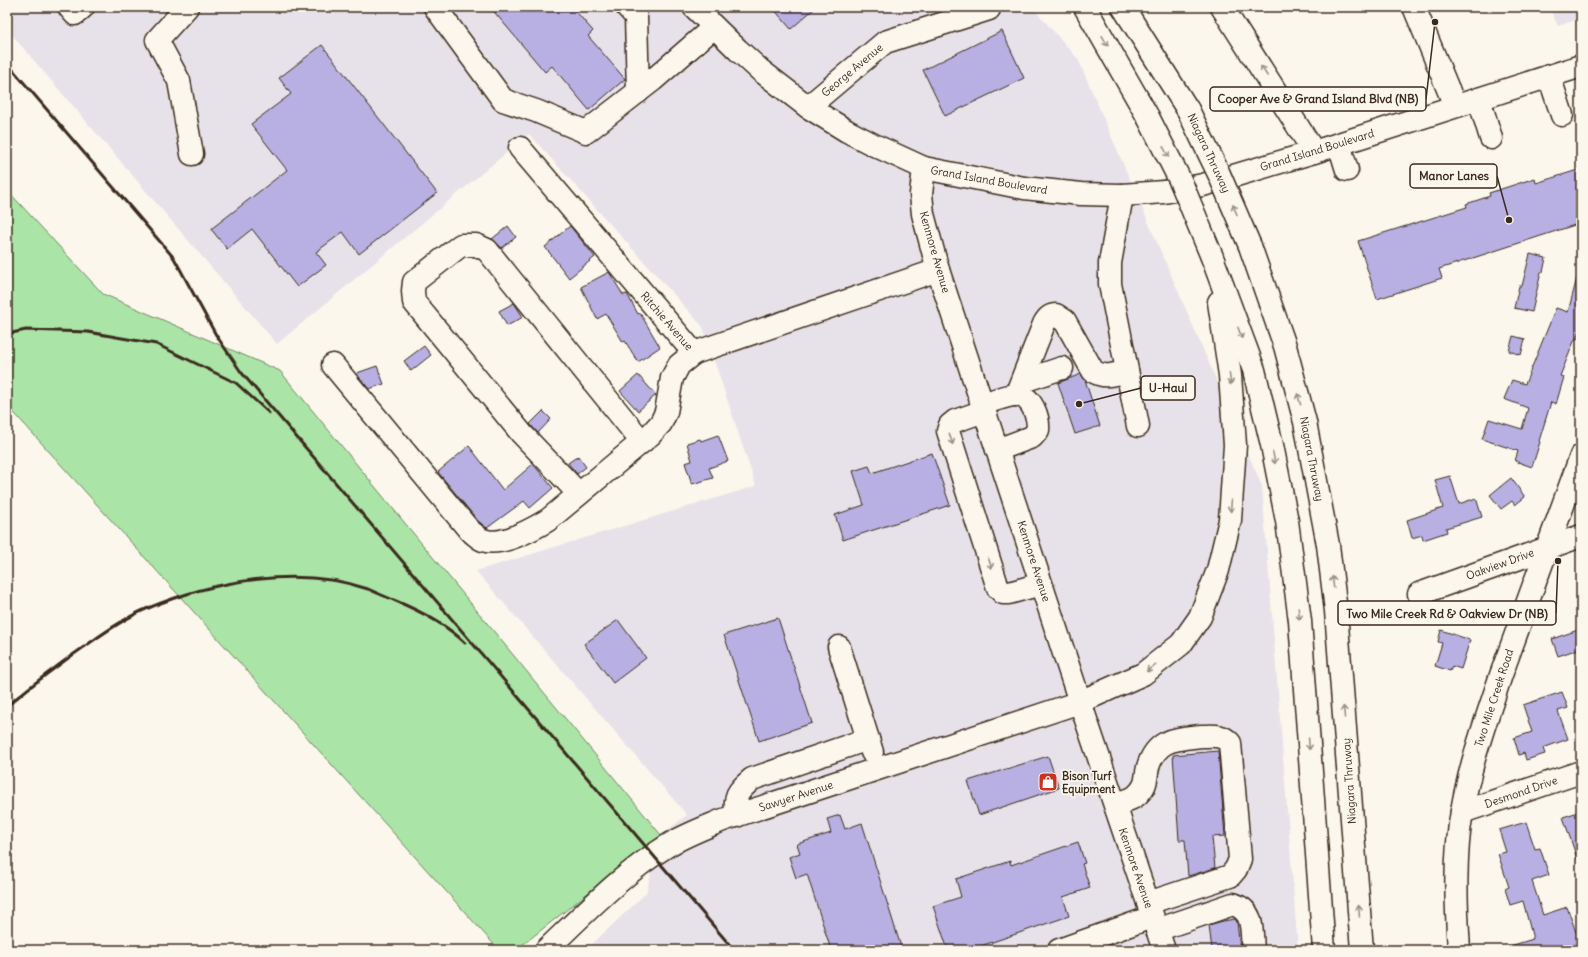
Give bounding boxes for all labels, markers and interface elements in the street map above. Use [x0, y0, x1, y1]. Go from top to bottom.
one-way arrow [1101, 35, 1109, 47]
street label: George Avenue [818, 40, 886, 100]
one-way arrow [1260, 66, 1268, 77]
callout: Cooper Ave & Grand Island Blvd (NB) [1210, 87, 1426, 111]
text: Cooper Ave & Grand Island Blvd (NB) [1218, 91, 1419, 107]
street label: Niagara Thruway [1184, 111, 1234, 195]
street label: Grand Island Boulevard [1258, 126, 1376, 174]
one-way arrow [1162, 146, 1170, 158]
street label: Grand Island Boulevard [929, 163, 1049, 197]
callout: Manor Lanes [1410, 164, 1497, 188]
text: Manor Lanes [1419, 168, 1490, 183]
one-way arrow [1231, 204, 1238, 216]
street label: Kenmore Avenue [917, 210, 953, 294]
street label: Ritchie Avenue [638, 289, 696, 353]
one-way arrow [1237, 327, 1245, 339]
one-way arrow [1226, 372, 1234, 385]
callout: U-Haul [1141, 376, 1195, 400]
text: U-Haul [1149, 380, 1188, 395]
one-way arrow [1295, 393, 1302, 406]
street label: Niagara Thruway [1297, 415, 1327, 503]
one-way arrow [948, 433, 955, 446]
one-way arrow [1271, 452, 1279, 465]
one-way arrow [1228, 499, 1235, 512]
street label: Kenmore Avenue [1014, 519, 1054, 603]
street label: Oakview Drive [1464, 545, 1536, 583]
one-way arrow [987, 557, 994, 570]
one-way arrow [1329, 576, 1336, 589]
callout: Two Mile Creek Rd & Oakview Dr (NB) [1338, 601, 1556, 625]
text: Two Mile Creek Rd & Oakview Dr (NB) [1346, 606, 1548, 622]
one-way arrow [1295, 607, 1303, 620]
street label: Two Mile Creek Road [1472, 647, 1517, 749]
one-way arrow [1145, 664, 1156, 673]
one-way arrow [1340, 706, 1348, 719]
one-way arrow [1305, 737, 1312, 750]
street label: Niagara Thruway [1339, 738, 1359, 824]
place label: Bison Turf Equipment [1062, 769, 1115, 797]
shop icon: Bison Turf Equipment [1037, 771, 1059, 793]
street label: Desmond Drive [1483, 773, 1559, 811]
street label: Sawyer Avenue [757, 777, 835, 815]
street label: Kenmore Avenue [1116, 826, 1156, 910]
one-way arrow [1356, 905, 1363, 918]

